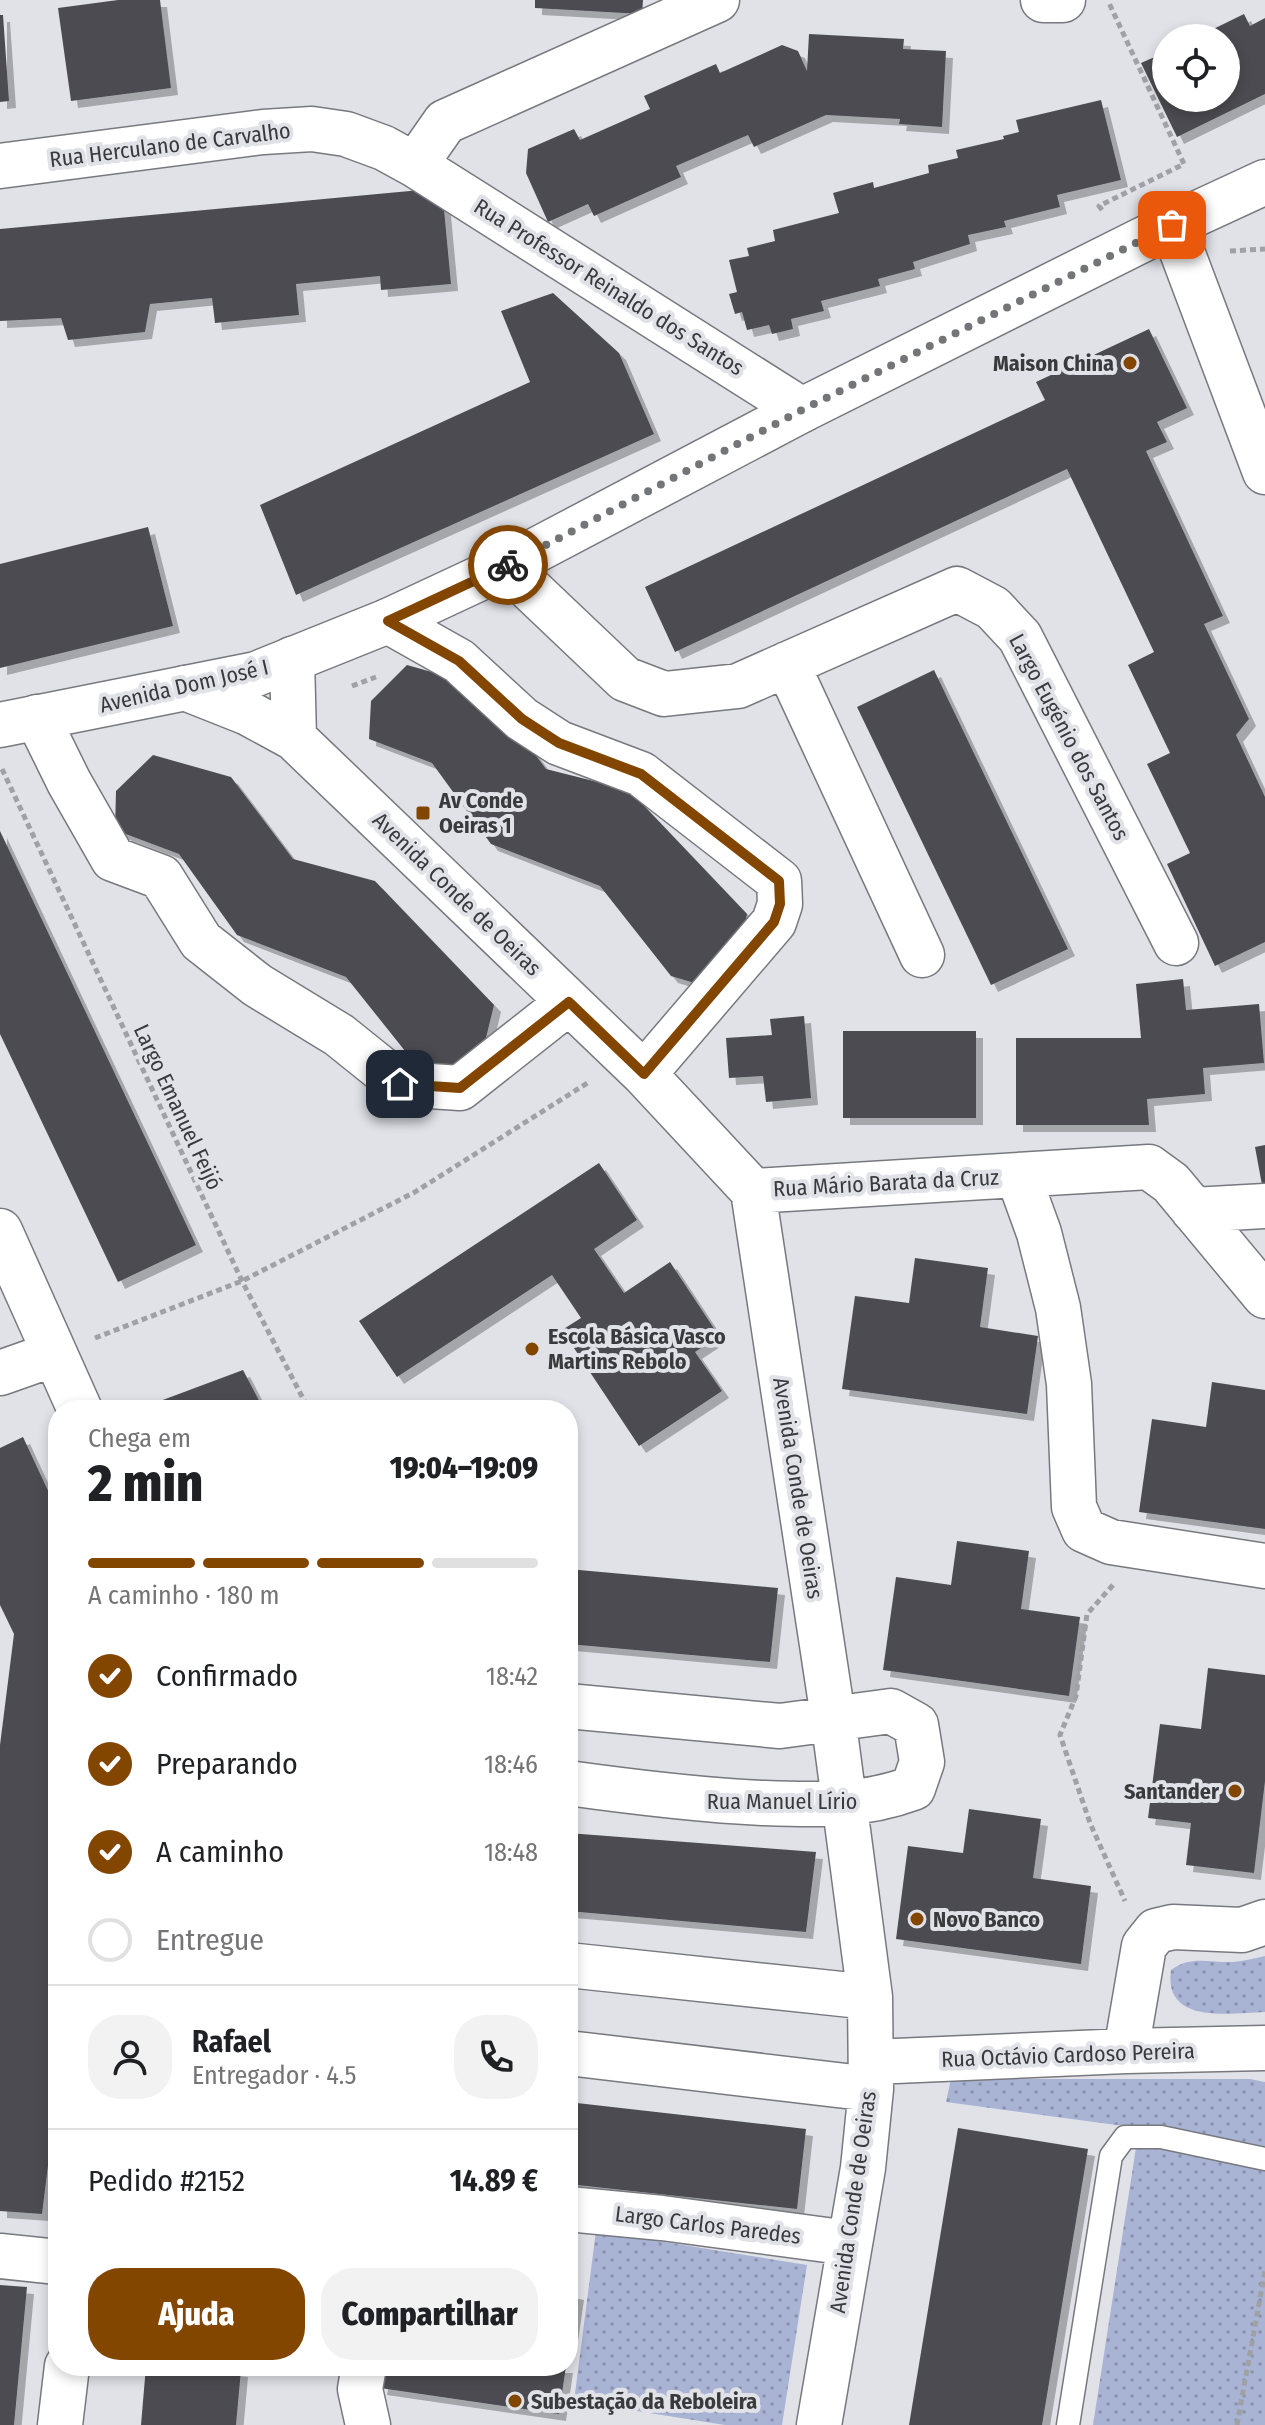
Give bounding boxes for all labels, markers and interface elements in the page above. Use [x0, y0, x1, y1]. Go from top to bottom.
map controls [1152, 24, 1240, 112]
button: locate [1152, 24, 1240, 112]
street label: Rua Herculano de Carvalho [48, 117, 292, 173]
pin [1138, 191, 1206, 259]
street label: Rua Professor Reinaldo dos Santos [469, 193, 749, 381]
icon: bag [1150, 203, 1194, 247]
place label: Maison China [993, 350, 1114, 377]
marker: Maison China [1121, 354, 1139, 372]
courier [468, 525, 548, 605]
icon: bike [486, 543, 530, 587]
street label: Largo Eugénio dos Santos [1003, 629, 1135, 845]
street label: Avenida Dom José I [97, 653, 271, 719]
place label: Av Conde Oeiras 1 [438, 787, 523, 839]
marker: Av Conde Oeiras 1 [414, 804, 432, 822]
street label: Avenida Conde de Oeiras [367, 807, 547, 981]
street label: Largo Emanuel Feijó [128, 1020, 228, 1194]
pin [366, 1050, 434, 1118]
icon: home [378, 1062, 422, 1106]
street label: Rua Mário Barata da Cruz [773, 1164, 1000, 1202]
place label: Escola Básica Vasco Martins Rebolo [548, 1323, 726, 1375]
marker: Escola Básica Vasco Martins Rebolo [523, 1340, 541, 1358]
street label: Avenida Conde de Oeiras [767, 1375, 829, 1601]
text: Chega em [88, 1423, 191, 1454]
text: 19:04–19:09 [390, 1450, 538, 1486]
text: 2 min [88, 1452, 203, 1515]
text: A caminho · 180 m [88, 1580, 280, 1611]
icon: check [88, 1654, 132, 1698]
text: Confirmado [156, 1658, 298, 1694]
text: 18:42 [486, 1661, 538, 1692]
icon: check [88, 1742, 132, 1786]
text: Preparando [156, 1746, 298, 1782]
text: 18:46 [484, 1749, 538, 1780]
place label: Santander [1124, 1778, 1220, 1805]
marker: Santander [1226, 1782, 1244, 1800]
street label: Rua Manuel Lírio [707, 1788, 857, 1815]
icon: check [88, 1830, 132, 1874]
text: A caminho [156, 1834, 284, 1870]
text: 18:48 [484, 1837, 538, 1868]
place label: Novo Banco [933, 1906, 1040, 1933]
marker: Novo Banco [908, 1910, 926, 1928]
text: Entregue [156, 1922, 264, 1958]
button: person [88, 2015, 172, 2099]
button: phone [454, 2015, 538, 2099]
text: Rafael [192, 2024, 271, 2060]
street label: Rua Octávio Cardoso Pereira [941, 2037, 1195, 2073]
text: Entregador · 4.5 [192, 2060, 357, 2091]
street label: Avenida Conde de Oeiras [824, 2089, 882, 2315]
text: Pedido #2152 [88, 2163, 245, 2199]
text: 14.89 € [450, 2163, 538, 2199]
street label: Largo Carlos Paredes [614, 2200, 802, 2250]
button: Ajuda [88, 2268, 305, 2360]
button: Compartilhar [321, 2268, 538, 2360]
place label: Subestação da Reboleira [531, 2388, 757, 2415]
marker: Subestação da Reboleira [506, 2392, 524, 2410]

